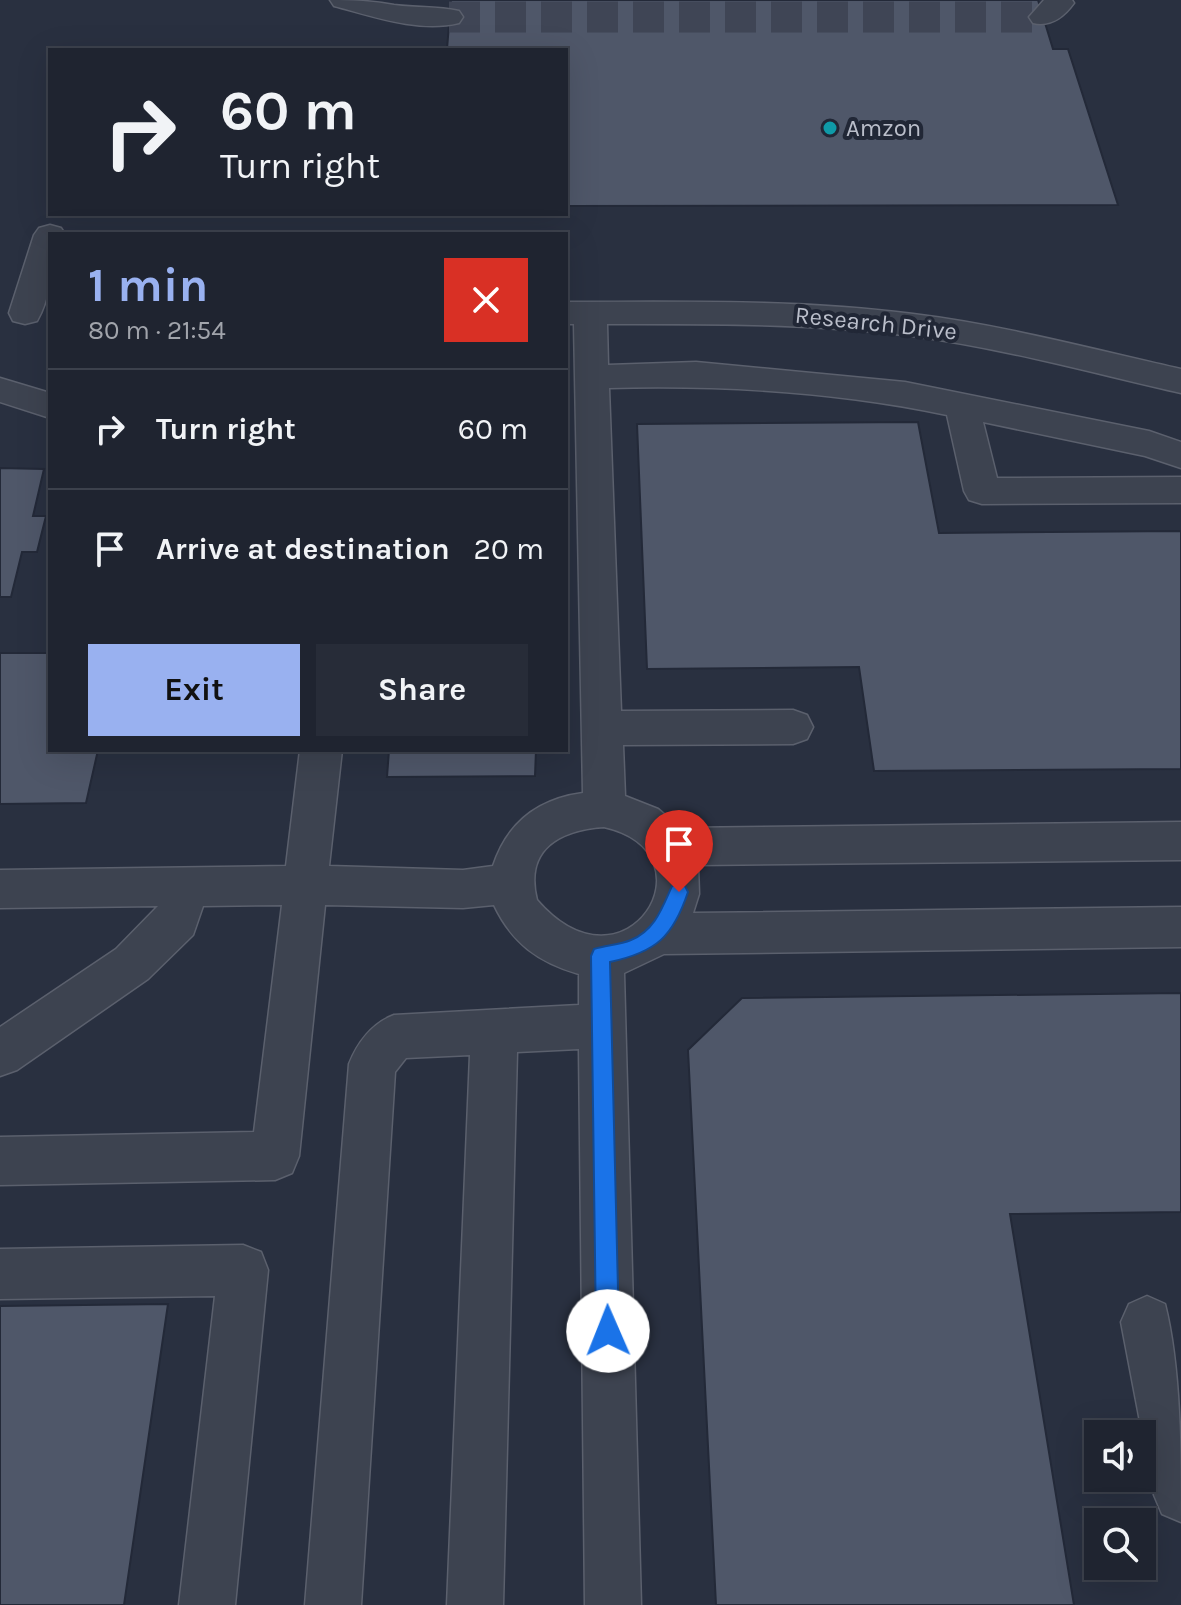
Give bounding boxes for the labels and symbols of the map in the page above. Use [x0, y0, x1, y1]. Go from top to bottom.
place label: Amzon [846, 114, 921, 142]
marker: Amzon [821, 119, 839, 137]
street label: Research Drive [794, 301, 958, 345]
pin [645, 810, 713, 892]
position arrow [566, 1289, 650, 1373]

